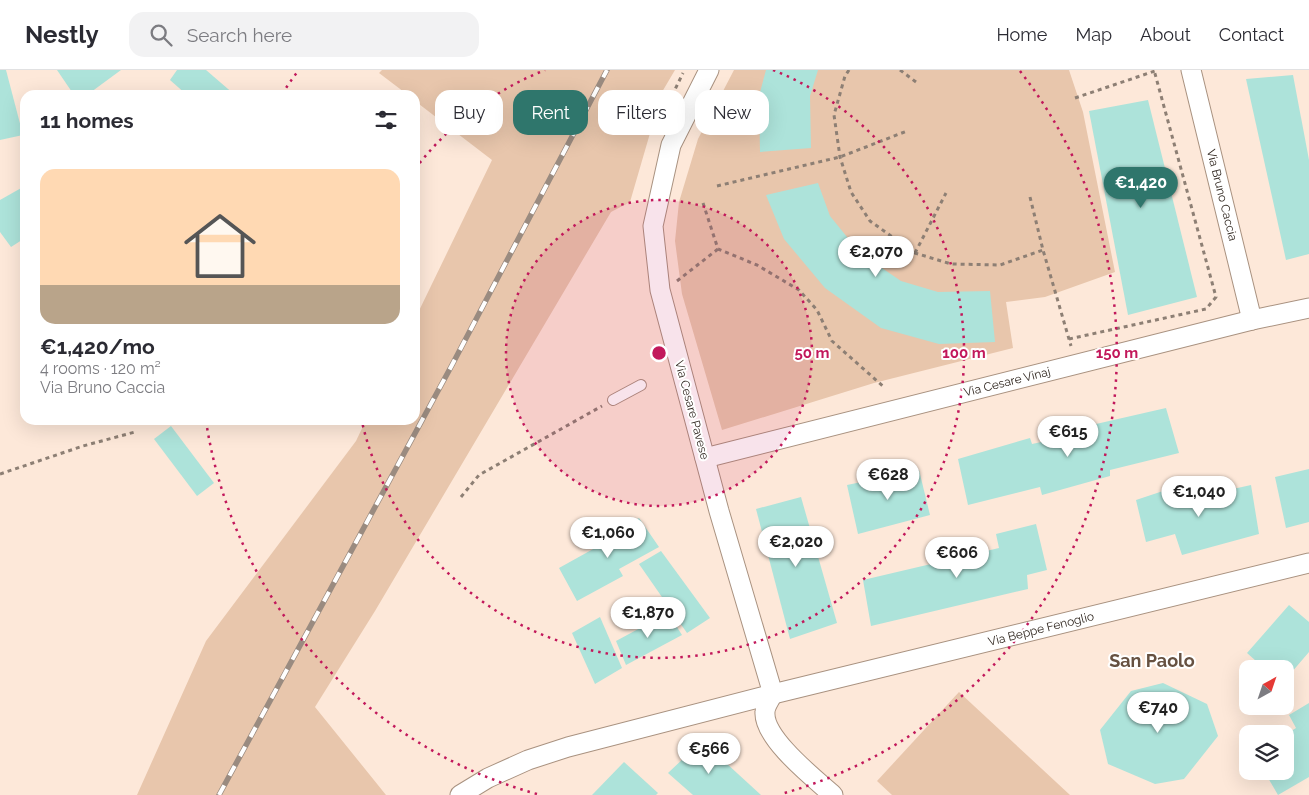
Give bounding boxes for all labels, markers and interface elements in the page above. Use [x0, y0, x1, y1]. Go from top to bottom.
search box [129, 12, 479, 57]
text: Nestly [25, 20, 99, 49]
icon: search [147, 21, 175, 49]
text: Search here [187, 24, 292, 46]
text: Home [996, 24, 1047, 45]
text: Map [1075, 24, 1112, 45]
text: About [1140, 24, 1191, 45]
text: Contact [1219, 24, 1284, 45]
chip: Buy [435, 90, 503, 135]
chip: Rent [513, 90, 588, 135]
chip: Filters [598, 90, 685, 135]
chip: New [695, 90, 769, 135]
icon: filters [372, 106, 400, 134]
text: 11 homes [40, 108, 134, 133]
street label: Via Bruno Caccia [1204, 148, 1240, 242]
pin: €1,420 [1100, 166, 1182, 209]
text: €1,420 [1115, 173, 1167, 192]
icon: home [175, 201, 265, 291]
pin: €2,070 [835, 236, 917, 278]
text: €2,070 [849, 242, 903, 261]
text: €1,420/mo [40, 334, 155, 359]
centre of rings [650, 344, 668, 362]
text: 50 m [794, 344, 830, 362]
text: 100 m [942, 344, 986, 362]
text: 150 m [1096, 344, 1138, 362]
text: 4 rooms · 120 m² [40, 359, 161, 378]
street label: Via Cesare Pavese [672, 359, 712, 461]
street label: Via Cesare Vinaj [962, 364, 1052, 400]
text: Via Bruno Caccia [40, 378, 165, 397]
pin: €615 [1038, 416, 1098, 458]
text: €615 [1048, 422, 1088, 441]
pin: €628 [858, 458, 918, 501]
text: €628 [867, 465, 909, 484]
pin: €1,040 [1158, 476, 1240, 518]
text: €1,040 [1172, 482, 1226, 501]
pin: €1,060 [567, 516, 649, 559]
text: €1,060 [581, 523, 635, 542]
pin: €2,020 [755, 526, 837, 568]
text: €2,020 [769, 532, 823, 551]
pin: €606 [927, 536, 987, 579]
text: €606 [936, 543, 978, 562]
pin: €1,870 [607, 596, 689, 639]
text: €1,870 [622, 603, 674, 622]
street label: Via Beppe Fenoglio [987, 609, 1095, 649]
district label: San Paolo [1109, 650, 1195, 671]
north arrow [1239, 660, 1294, 715]
map controls [1239, 660, 1294, 780]
pin: €740 [1128, 692, 1188, 734]
text: €740 [1138, 698, 1178, 717]
button: layers [1239, 725, 1294, 780]
pin: €566 [679, 732, 739, 775]
text: €566 [688, 739, 730, 758]

